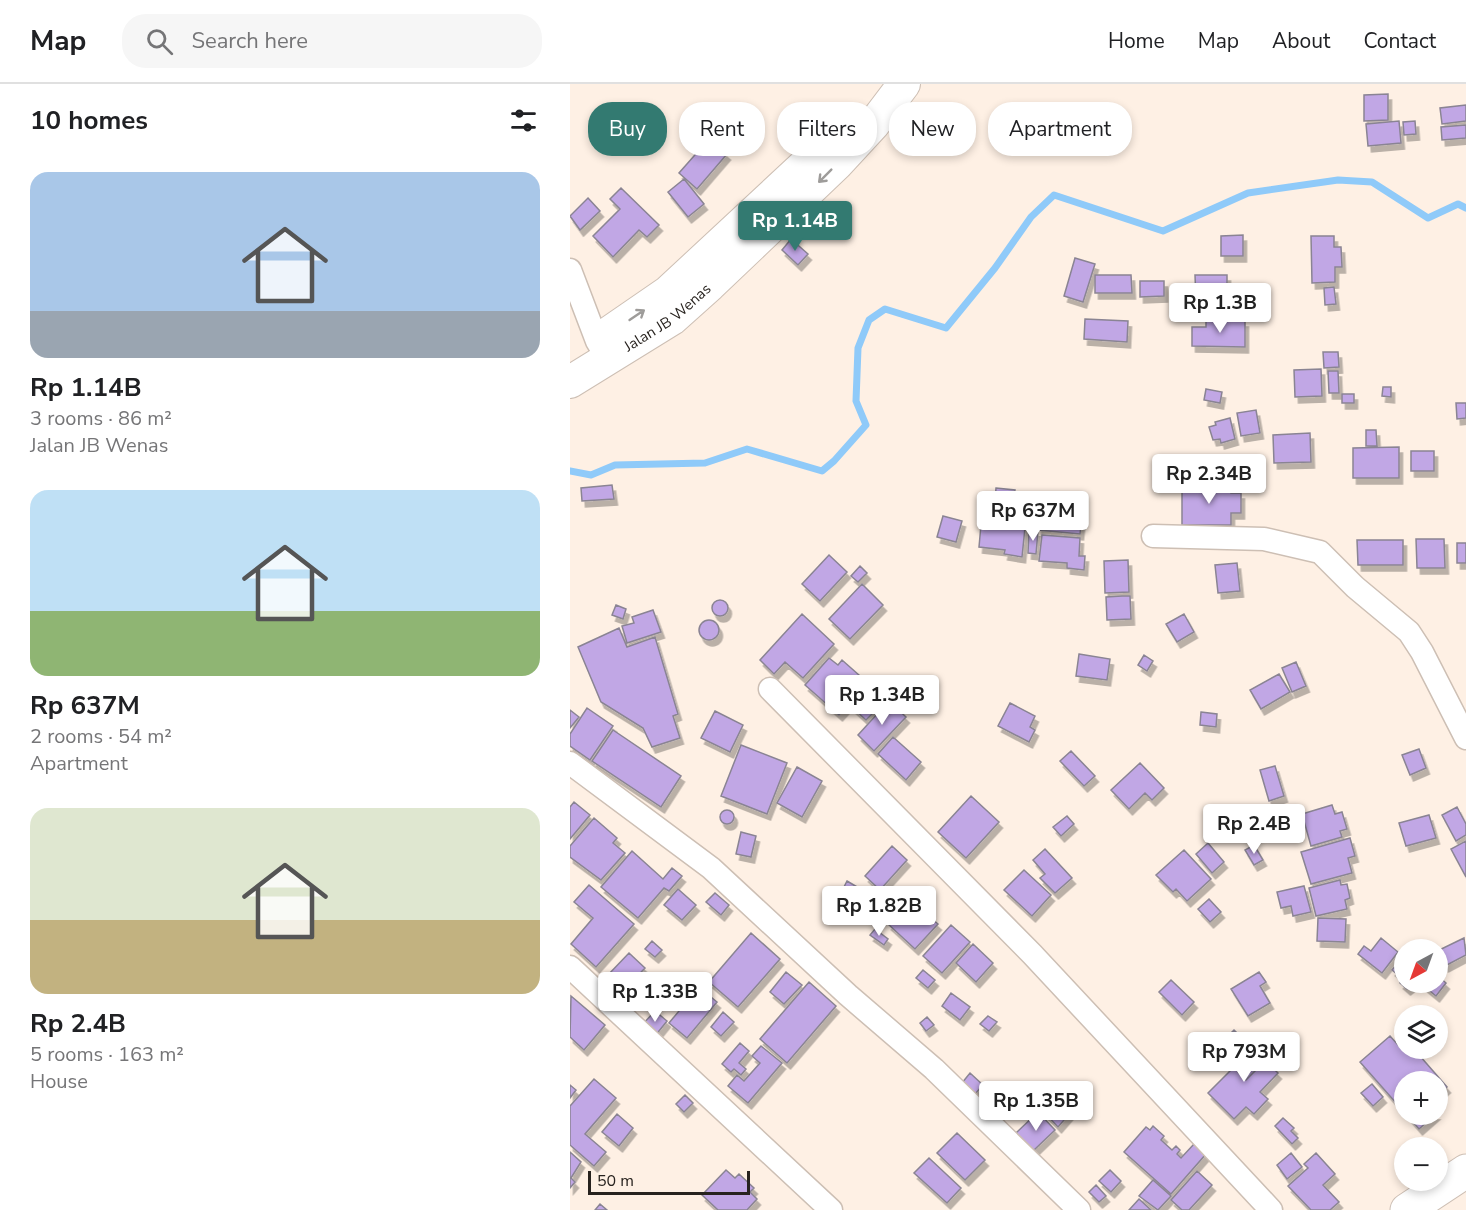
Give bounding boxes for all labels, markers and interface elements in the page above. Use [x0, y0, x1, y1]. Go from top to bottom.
search box [122, 14, 542, 68]
text: Map [30, 22, 86, 60]
icon: search [143, 25, 176, 58]
text: Search here [191, 26, 308, 56]
text: Home [1108, 27, 1165, 55]
text: Map [1198, 27, 1239, 55]
text: About [1272, 27, 1330, 55]
text: Contact [1363, 27, 1436, 55]
chip: Buy [588, 102, 667, 156]
chip: Rent [679, 102, 765, 156]
chip: Filters [777, 102, 877, 156]
chip: New [889, 102, 976, 156]
chip: Apartment [988, 102, 1132, 156]
text: 10 homes [30, 103, 148, 138]
icon: filters [507, 104, 540, 137]
one-way arrow [817, 168, 832, 183]
pin: Rp 1.14B [733, 201, 857, 252]
text: Rp 1.14B [752, 207, 838, 234]
icon: home [231, 211, 339, 319]
street label: Jalan JB Wenas [619, 279, 715, 357]
pin: Rp 1.3B [1165, 283, 1275, 334]
text: Rp 1.3B [1183, 289, 1257, 316]
one-way arrow [629, 308, 646, 321]
text: Rp 1.14B [30, 370, 142, 405]
text: 3 rooms · 86 m² [30, 405, 172, 432]
text: Jalan JB Wenas [30, 432, 168, 459]
pin: Rp 2.34B [1147, 454, 1271, 505]
text: Rp 2.34B [1166, 460, 1252, 487]
pin: Rp 637M [978, 491, 1088, 542]
text: Rp 637M [991, 497, 1075, 524]
icon: home [231, 529, 339, 637]
pin: Rp 1.34B [820, 675, 944, 726]
text: Rp 1.34B [839, 681, 925, 708]
text: Rp 637M [30, 688, 140, 723]
text: 2 rooms · 54 m² [30, 723, 172, 750]
text: Apartment [30, 750, 128, 777]
pin: Rp 2.4B [1199, 804, 1309, 855]
text: Rp 2.4B [1217, 810, 1291, 837]
icon: home [231, 847, 339, 955]
pin: Rp 1.82B [817, 886, 941, 937]
text: Rp 1.82B [836, 892, 922, 919]
north arrow [1394, 939, 1448, 993]
map controls [1394, 939, 1448, 1191]
pin: Rp 1.33B [593, 972, 717, 1023]
text: Rp 1.33B [612, 978, 698, 1005]
button: layers [1394, 1005, 1448, 1059]
text: Rp 2.4B [30, 1006, 126, 1041]
pin: Rp 793M [1189, 1032, 1299, 1083]
text: Rp 793M [1202, 1038, 1286, 1065]
text: 5 rooms · 163 m² [30, 1041, 184, 1068]
text: House [30, 1068, 88, 1095]
button: + [1394, 1071, 1448, 1125]
pin: Rp 1.35B [974, 1081, 1098, 1132]
text: Rp 1.35B [993, 1087, 1079, 1114]
button: − [1394, 1137, 1448, 1191]
scale bar [588, 1168, 750, 1196]
text: 50 m [597, 1170, 634, 1192]

